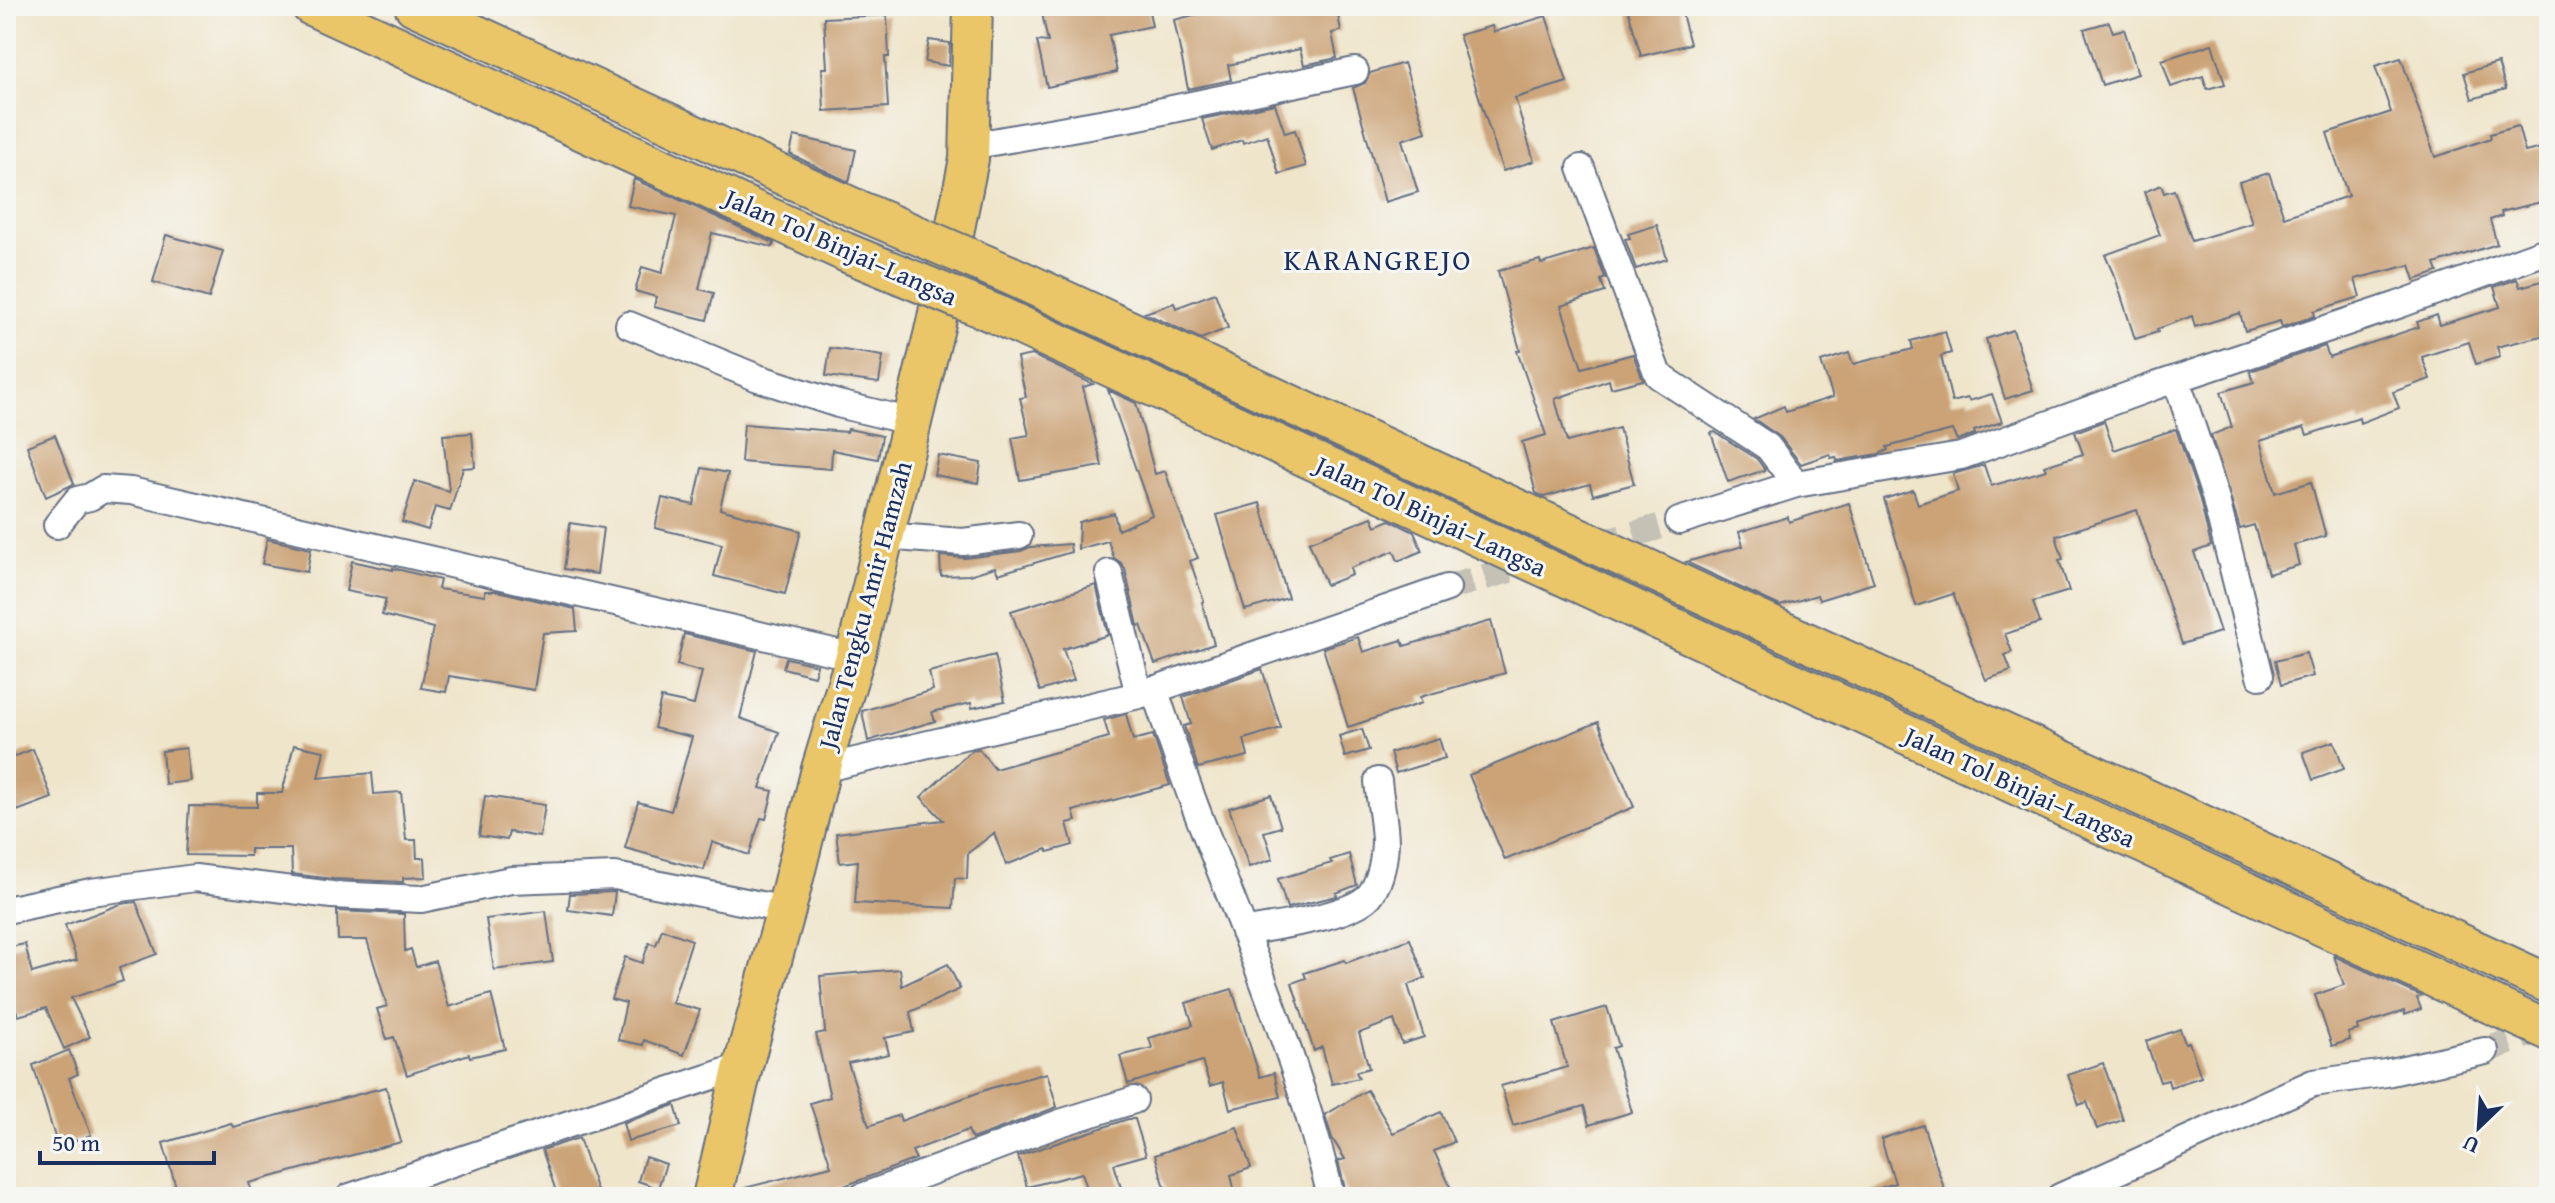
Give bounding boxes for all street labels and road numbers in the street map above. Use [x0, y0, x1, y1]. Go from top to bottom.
street label: Jalan Tol Binjai–Langsa [716, 176, 964, 316]
street label: Jalan Tol Binjai–Langsa [1307, 444, 1554, 587]
street label: Jalan Tengku Amir Hamzah [807, 456, 922, 756]
street label: Jalan Tol Binjai–Langsa [1896, 715, 2143, 858]

